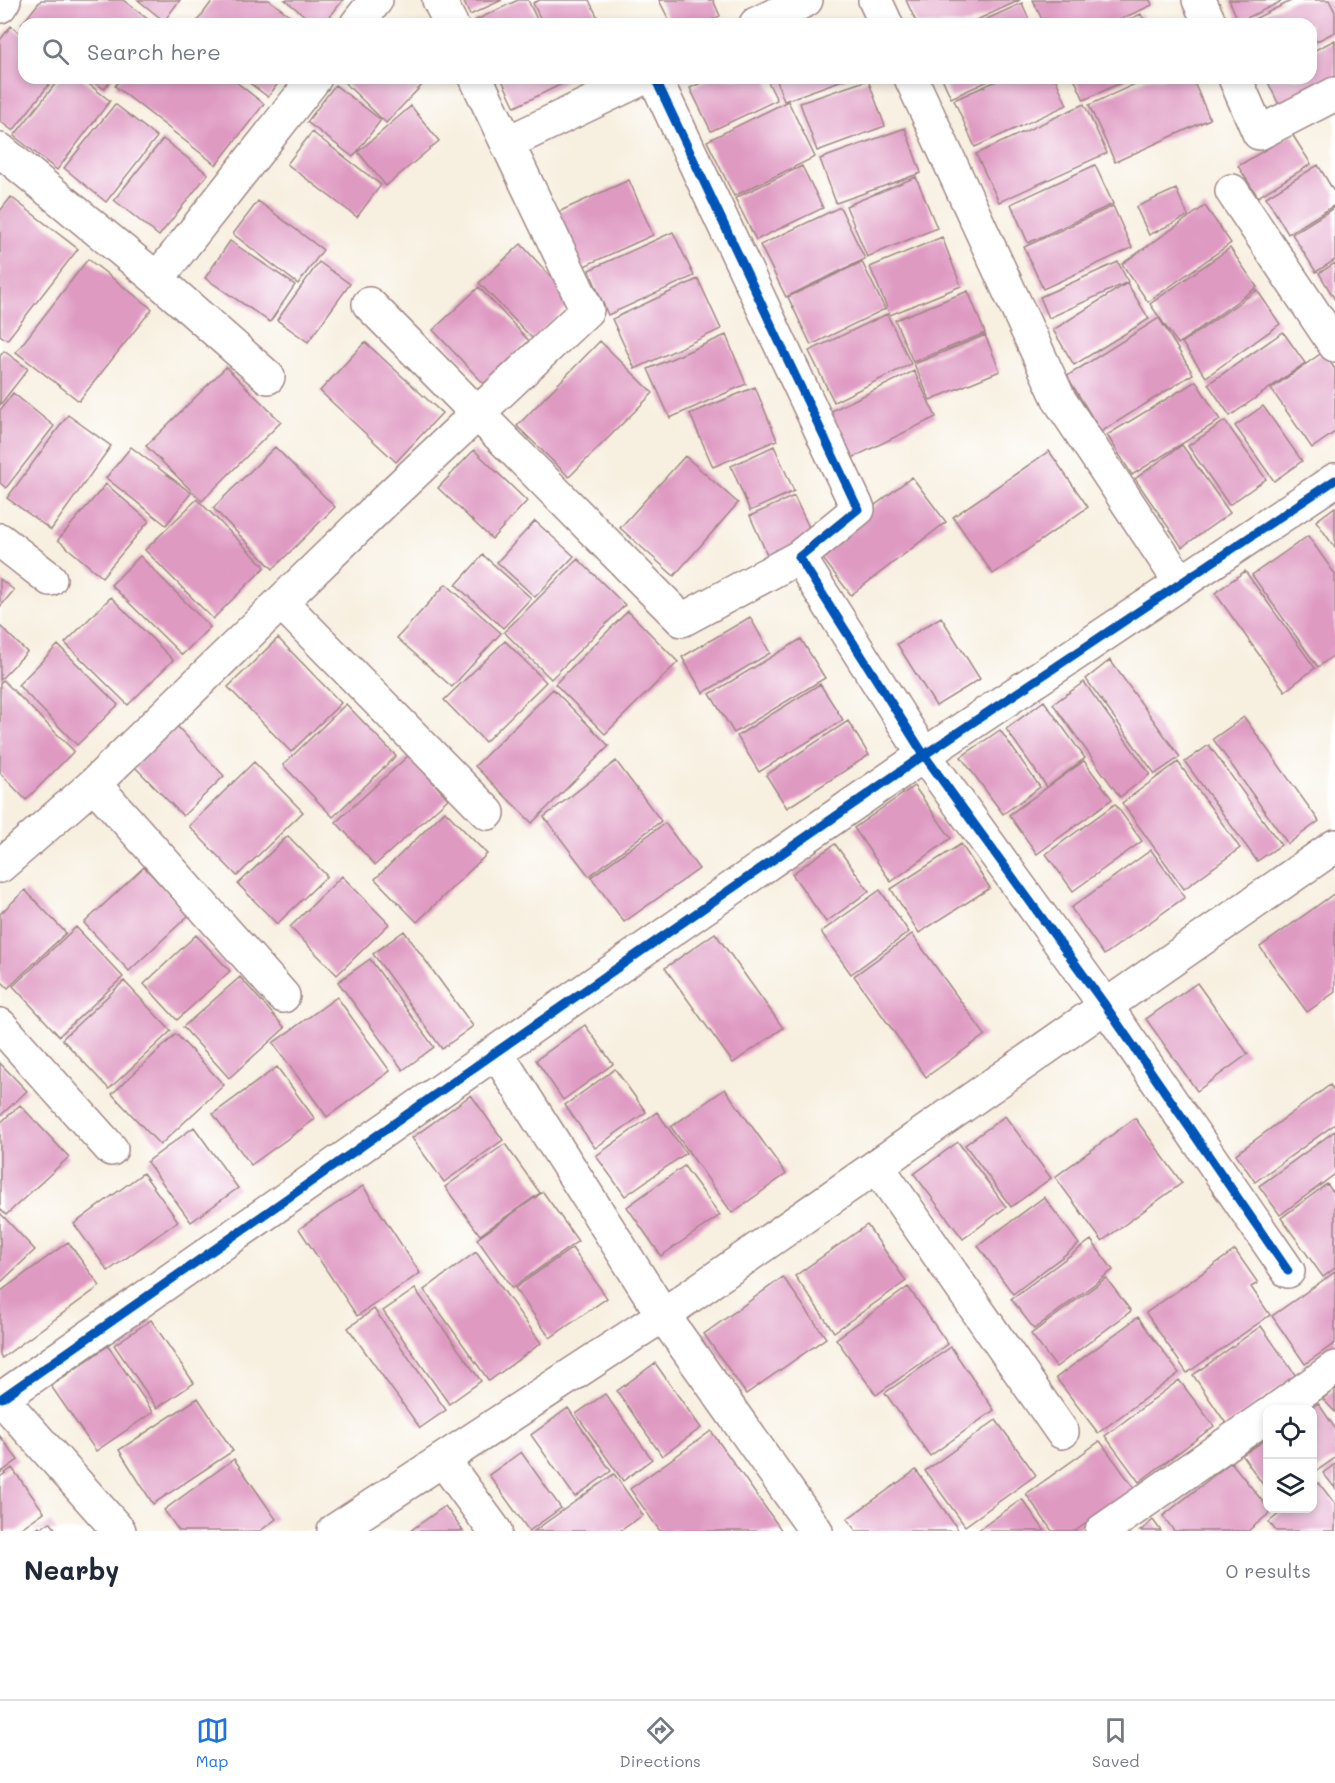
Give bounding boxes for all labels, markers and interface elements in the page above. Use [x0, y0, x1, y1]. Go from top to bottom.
search box [18, 18, 1317, 84]
icon: search [39, 35, 72, 68]
text: Search here [87, 37, 221, 66]
map controls [1263, 1405, 1317, 1513]
button: locate [1263, 1405, 1317, 1459]
button: layers [1263, 1459, 1317, 1513]
text: Nearby [24, 1553, 119, 1587]
text: 0 results [1226, 1557, 1311, 1583]
tab: Map [196, 1714, 229, 1771]
tab: Directions [620, 1714, 701, 1771]
tab: Saved [1092, 1714, 1139, 1771]

